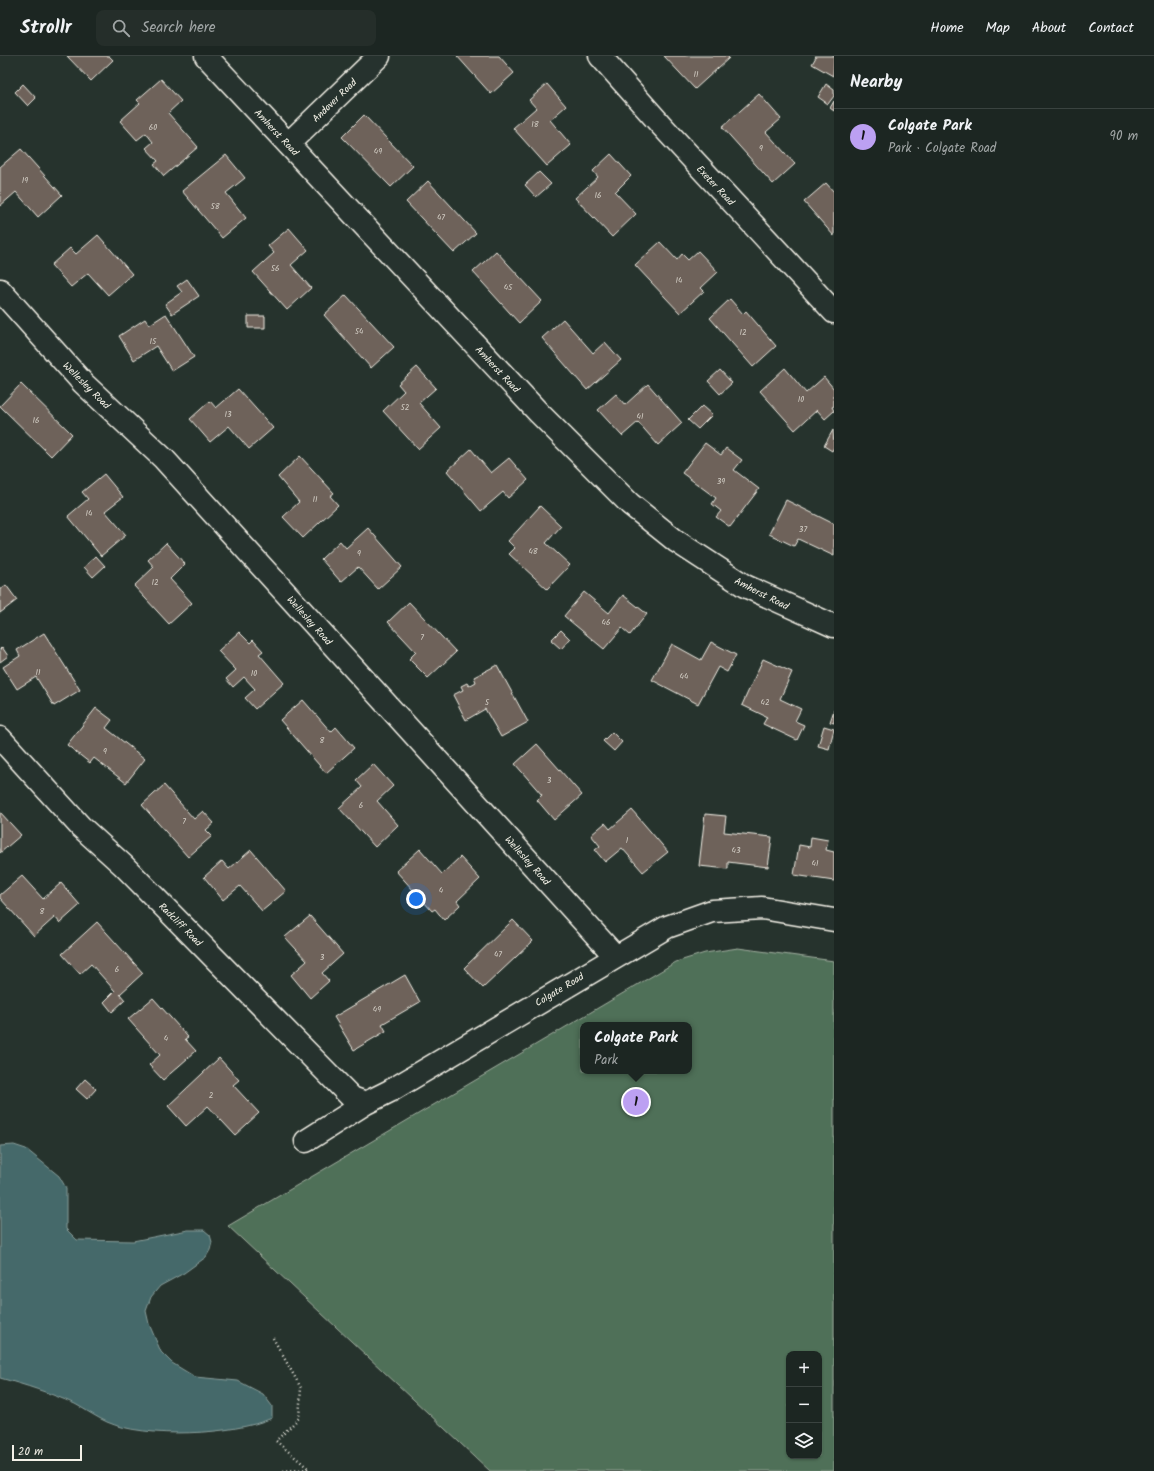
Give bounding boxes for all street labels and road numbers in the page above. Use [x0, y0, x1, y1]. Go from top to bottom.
street label: Andover Road [309, 74, 361, 126]
street label: Amherst Road [250, 106, 303, 161]
street label: Exeter Road [692, 162, 739, 210]
street label: Amherst Road [471, 343, 524, 398]
street label: Wellesley Road [59, 358, 114, 414]
street label: Amherst Road [731, 573, 793, 615]
street label: Wellesley Road [283, 592, 337, 650]
street label: Wellesley Road [501, 832, 555, 890]
street label: Radcliff Road [155, 899, 207, 951]
street label: Colgate Road [532, 968, 588, 1011]

